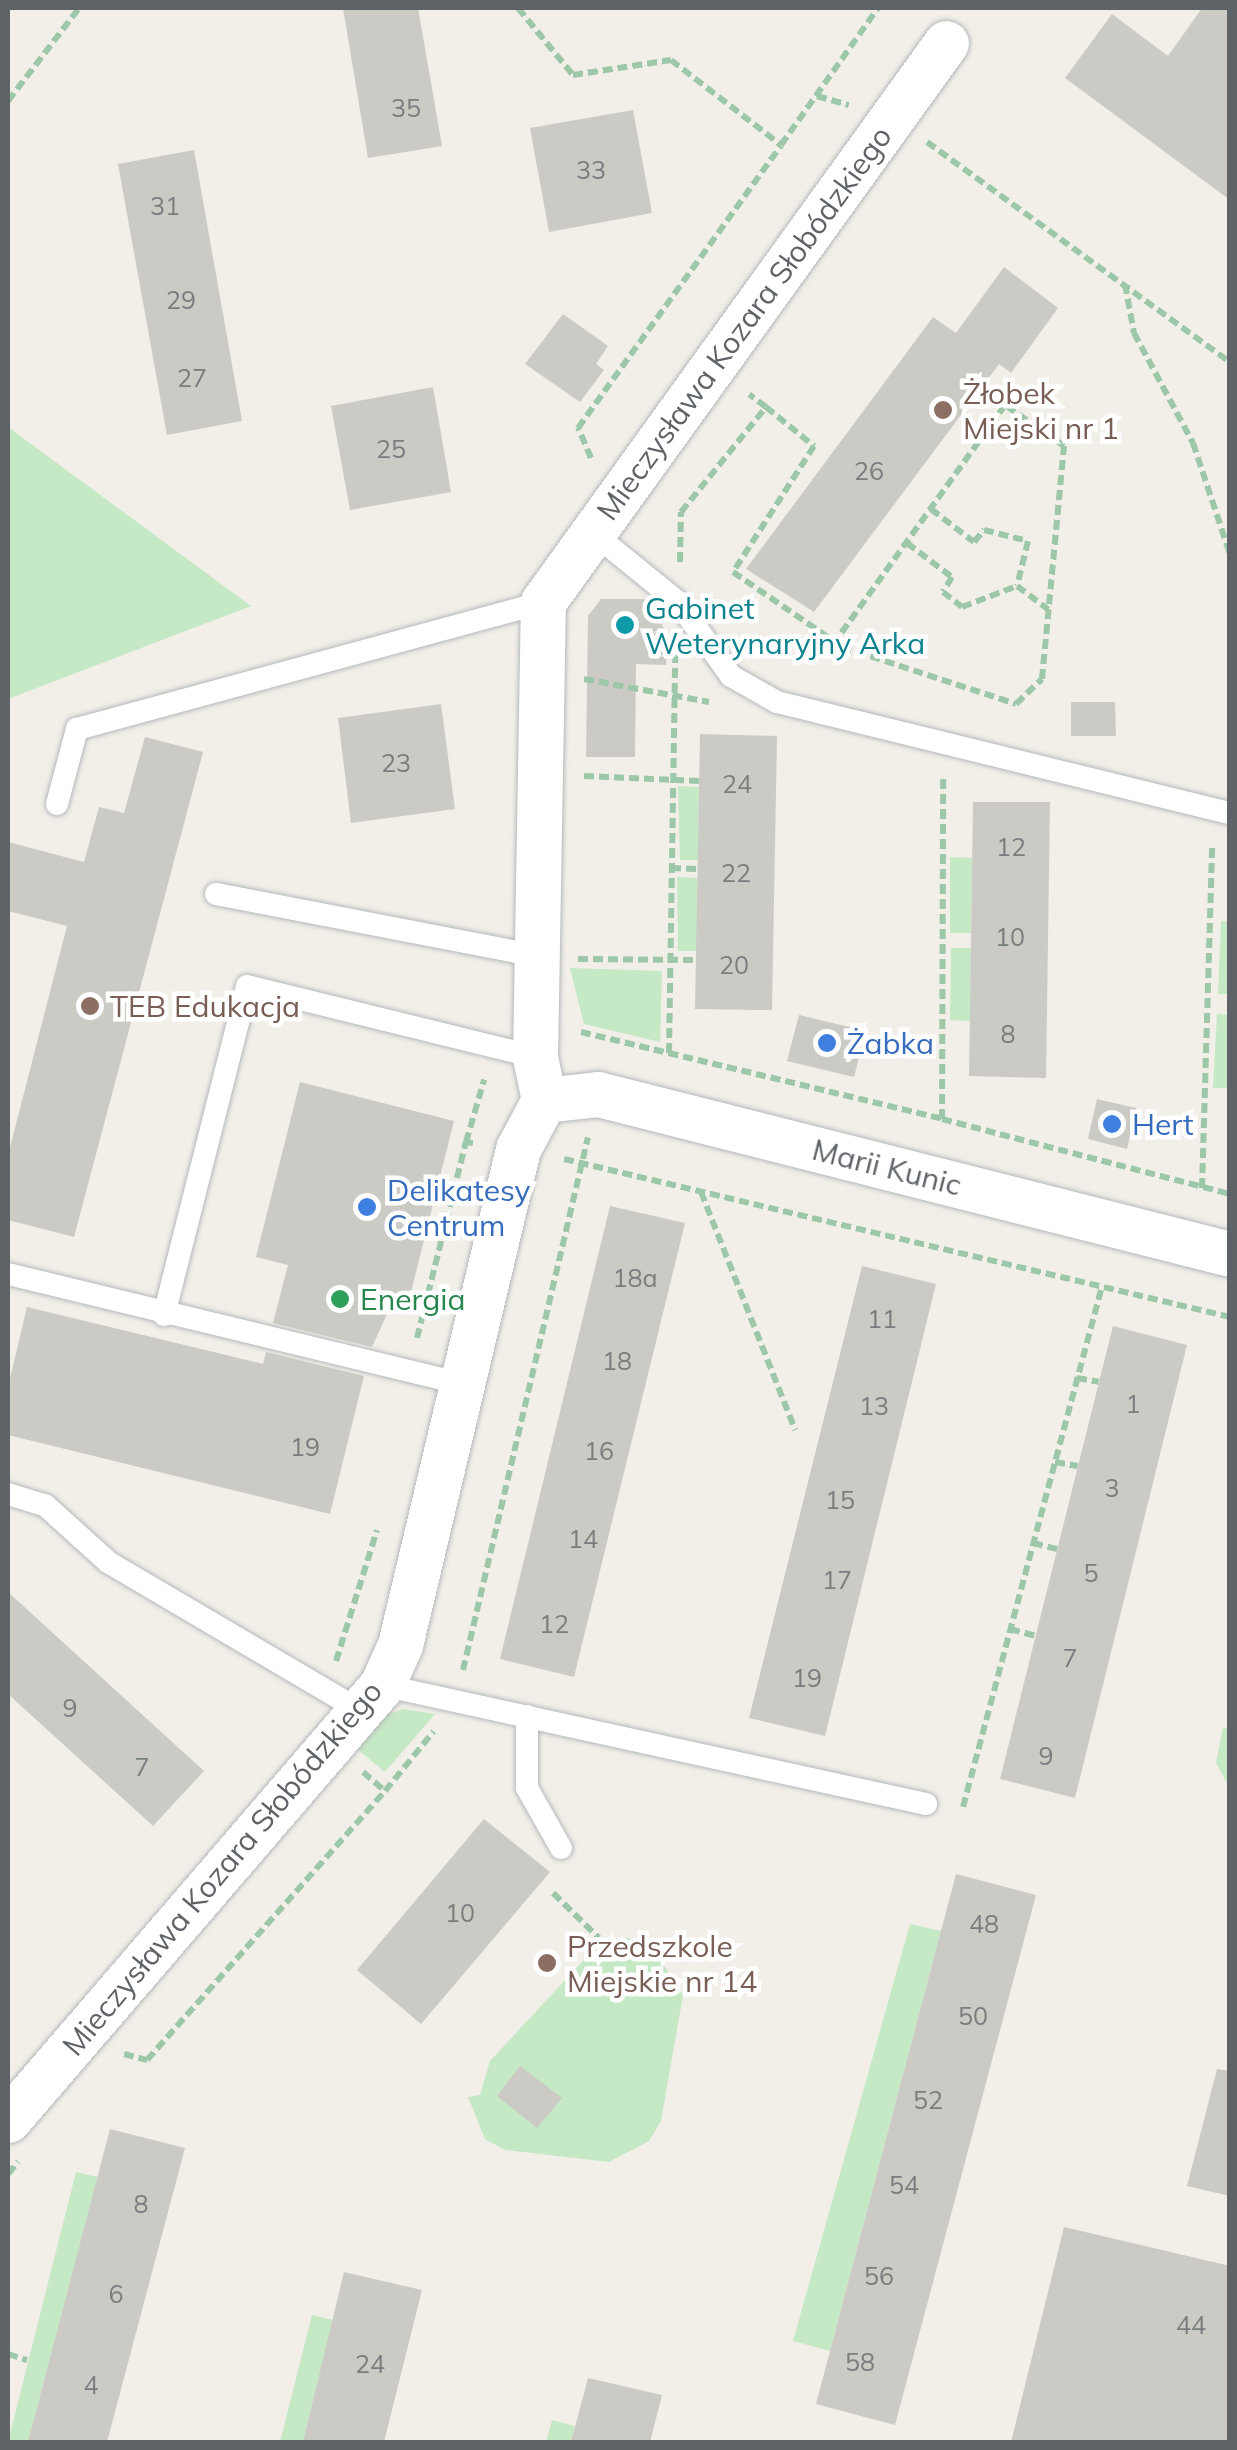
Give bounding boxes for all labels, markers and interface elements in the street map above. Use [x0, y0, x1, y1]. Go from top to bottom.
house number: 35 [391, 93, 421, 123]
street label: Mieczysława Kozara Słobódzkiego [589, 119, 899, 527]
house number: 33 [576, 155, 606, 185]
house number: 31 [150, 191, 180, 221]
house number: 29 [166, 285, 196, 315]
house number: 27 [177, 363, 207, 393]
place label: Żłobek Miejski nr 1 [963, 375, 1119, 446]
marker: Żłobek Miejski nr 1 [932, 399, 954, 421]
house number: 25 [376, 434, 406, 464]
house number: 26 [854, 456, 884, 486]
place label: Gabinet Weterynaryjny Arka [645, 590, 925, 660]
marker: Gabinet Weterynaryjny Arka [614, 614, 636, 636]
house number: 23 [381, 748, 411, 778]
house number: 24 [722, 769, 752, 799]
house number: 12 [996, 832, 1026, 862]
house number: 22 [721, 858, 751, 888]
house number: 10 [995, 922, 1025, 952]
house number: 20 [719, 950, 749, 980]
place label: TEB Edukacja [110, 988, 300, 1024]
marker: TEB Edukacja [79, 995, 101, 1017]
house number: 8 [1001, 1019, 1015, 1049]
place label: Żabka [847, 1025, 934, 1061]
marker: Żabka [816, 1032, 838, 1054]
place label: Hert [1132, 1106, 1193, 1142]
marker: Hert [1101, 1113, 1123, 1135]
street label: Marii Kunic [809, 1131, 965, 1203]
place label: Delikatesy Centrum [387, 1172, 530, 1242]
marker: Delikatesy Centrum [356, 1196, 378, 1218]
house number: 18a [613, 1263, 657, 1293]
place label: Energia [360, 1281, 465, 1317]
marker: Energia [329, 1288, 351, 1310]
house number: 11 [867, 1304, 897, 1334]
house number: 18 [602, 1346, 632, 1376]
house number: 1 [1126, 1389, 1140, 1419]
house number: 13 [859, 1391, 889, 1421]
house number: 19 [290, 1432, 320, 1462]
house number: 16 [584, 1436, 614, 1466]
house number: 3 [1105, 1473, 1119, 1503]
house number: 15 [825, 1485, 855, 1515]
house number: 14 [568, 1524, 598, 1554]
house number: 5 [1084, 1558, 1098, 1588]
house number: 17 [822, 1565, 852, 1595]
house number: 12 [539, 1609, 569, 1639]
house number: 7 [1063, 1643, 1077, 1673]
house number: 19 [792, 1663, 822, 1693]
street label: Mieczysława Kozara Słobódzkiego [55, 1673, 389, 2063]
house number: 9 [63, 1693, 77, 1723]
house number: 9 [1039, 1741, 1053, 1771]
house number: 7 [135, 1752, 149, 1782]
house number: 10 [445, 1898, 475, 1928]
house number: 48 [969, 1909, 999, 1939]
place label: Przedszkole Miejskie nr 14 [567, 1928, 757, 1998]
marker: Przedszkole Miejskie nr 14 [536, 1952, 558, 1974]
house number: 50 [958, 2001, 988, 2031]
house number: 52 [913, 2085, 943, 2115]
house number: 54 [889, 2170, 919, 2200]
house number: 8 [134, 2189, 148, 2219]
house number: 56 [864, 2261, 894, 2291]
house number: 6 [109, 2279, 123, 2309]
house number: 44 [1176, 2310, 1206, 2340]
house number: 58 [845, 2347, 875, 2377]
house number: 24 [355, 2349, 385, 2379]
house number: 4 [84, 2370, 98, 2400]

